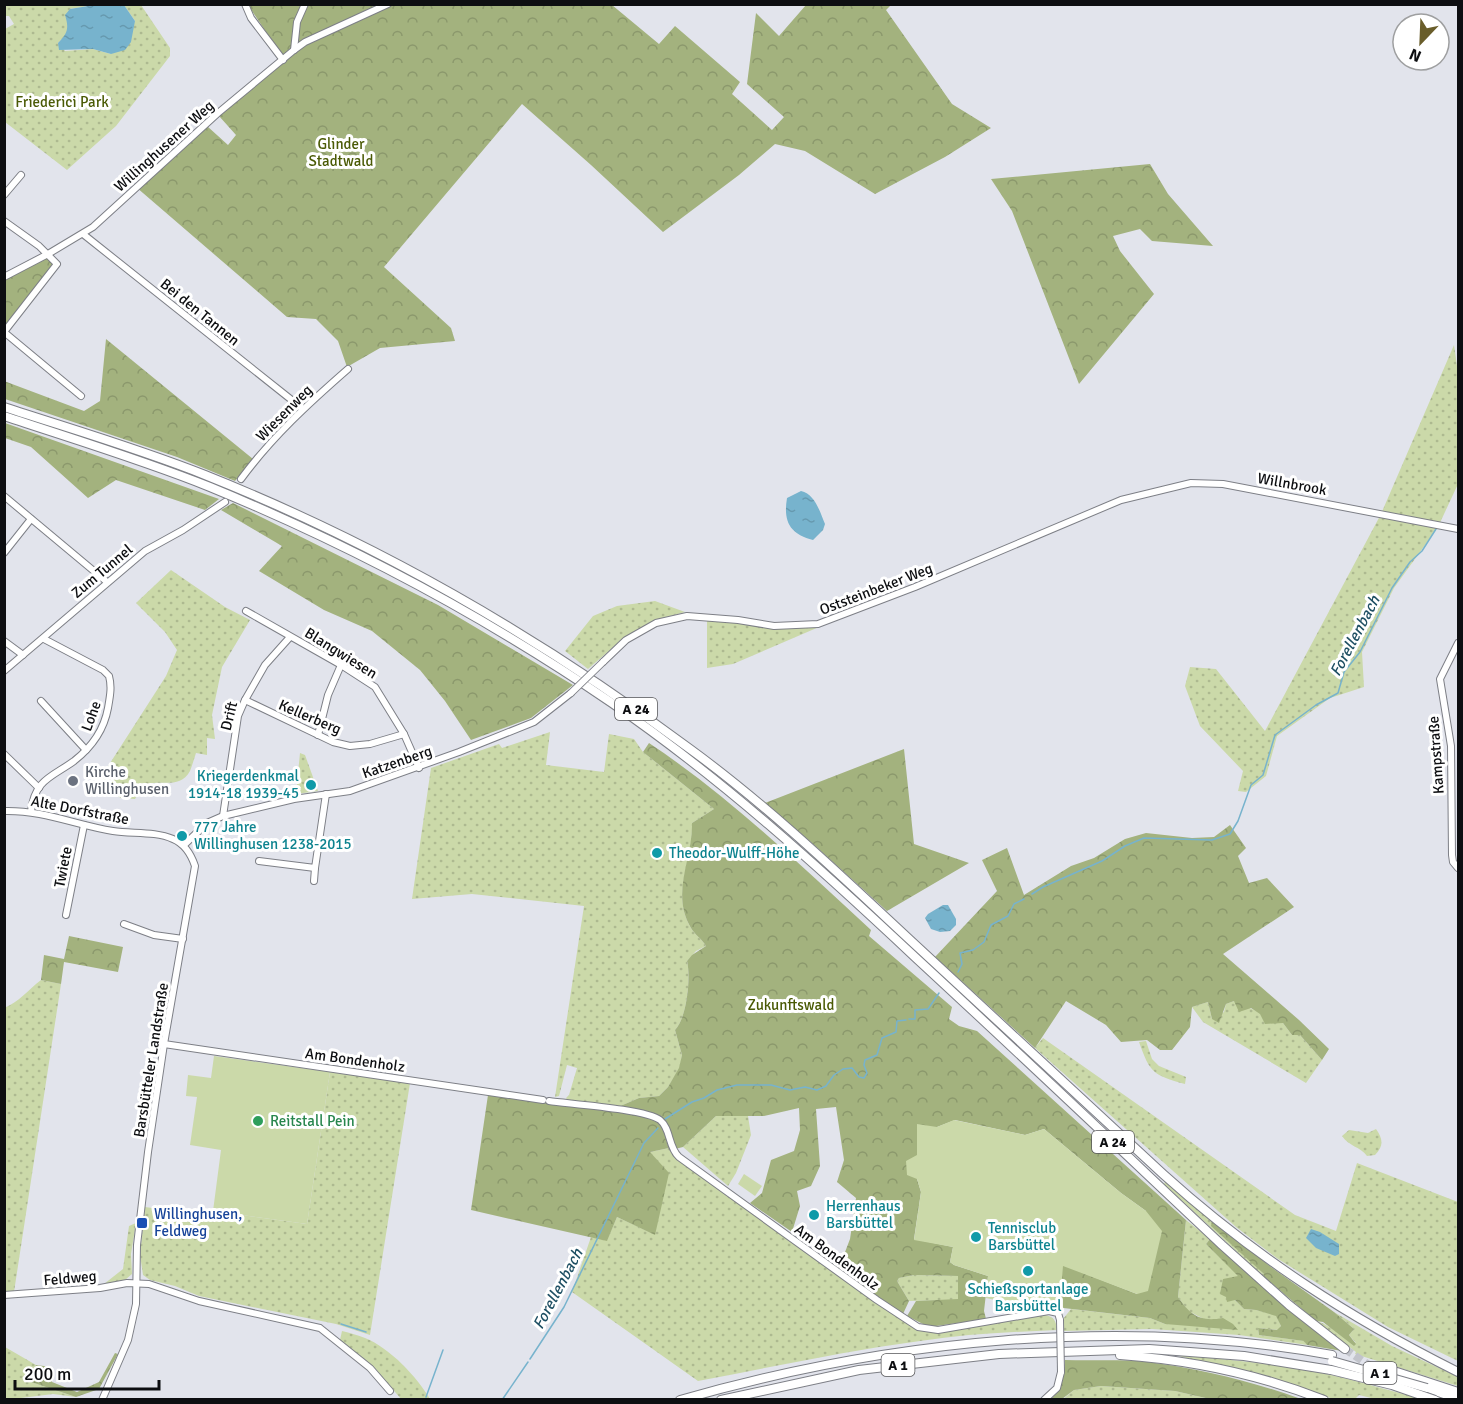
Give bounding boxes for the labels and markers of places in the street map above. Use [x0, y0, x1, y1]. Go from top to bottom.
place label: Kirche Willinghusen [85, 763, 169, 798]
place label: Kriegerdenkmal 1914-18 1939-45 [188, 767, 299, 802]
marker: Kirche Willinghusen [66, 774, 80, 788]
marker: Kriegerdenkmal 1914-18 1939-45 [304, 778, 318, 792]
place label: 777 Jahre Willinghusen 1238-2015 [194, 818, 352, 853]
marker: 777 Jahre Willinghusen 1238-2015 [175, 829, 189, 843]
place label: Theodor-Wulff-Höhe [669, 844, 800, 862]
marker: Theodor-Wulff-Höhe [650, 846, 664, 860]
place label: Reitstall Pein [270, 1112, 355, 1130]
marker: Reitstall Pein [251, 1114, 265, 1128]
place label: Herrenhaus Barsbüttel [826, 1197, 901, 1232]
place label: Willinghusen, Feldweg [154, 1205, 242, 1240]
marker: Herrenhaus Barsbüttel [807, 1208, 821, 1222]
marker: Willinghusen, Feldweg [135, 1216, 149, 1230]
place label: Tennisclub Barsbüttel [988, 1219, 1056, 1254]
marker: Tennisclub Barsbüttel [969, 1230, 983, 1244]
marker: Schießsportanlage Barsbüttel [1021, 1264, 1035, 1278]
place label: Schießsportanlage Barsbüttel [967, 1280, 1089, 1315]

